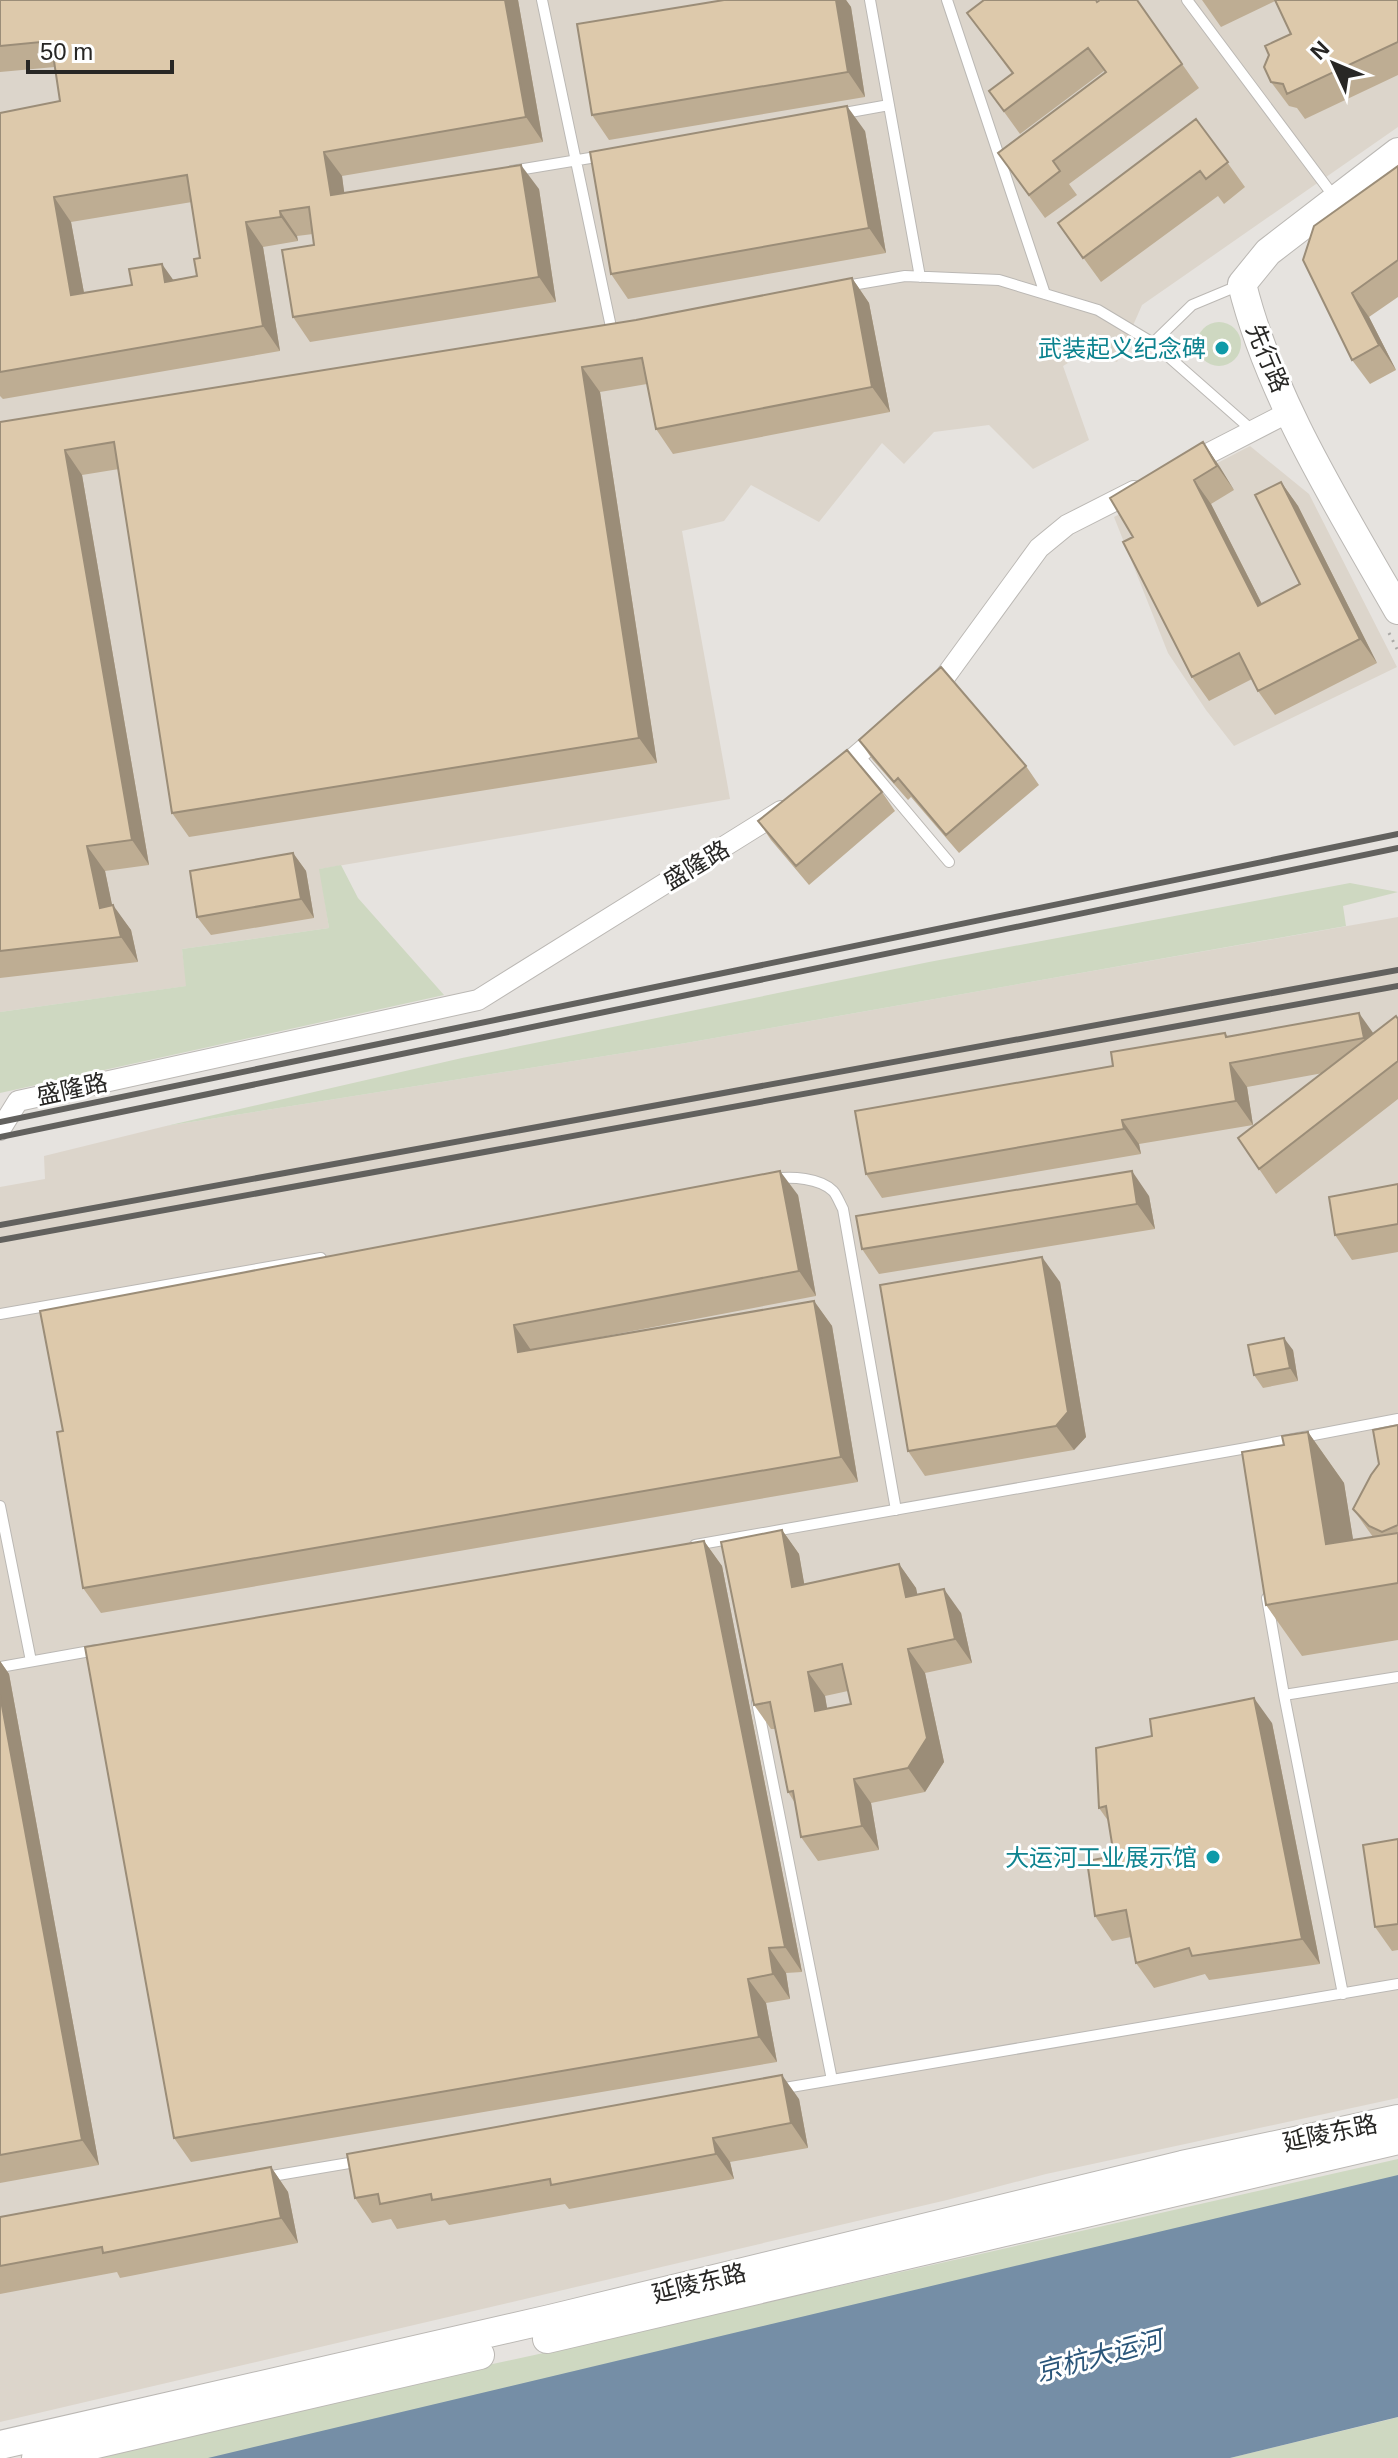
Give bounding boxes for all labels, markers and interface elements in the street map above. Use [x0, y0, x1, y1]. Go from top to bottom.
scale bar [28, 24, 172, 74]
north arrow [1294, 24, 1374, 104]
text: N [1305, 36, 1334, 65]
text: 50 m [40, 38, 93, 65]
street label: 先行路 [1242, 320, 1294, 396]
place label: 武装起义纪念碑 [1038, 335, 1206, 362]
marker: 武装起义纪念碑 [1213, 339, 1231, 357]
street label: 盛隆路 [658, 835, 734, 895]
street label: 盛隆路 [34, 1068, 110, 1110]
place label: 大运河工业展示馆 [1005, 1844, 1197, 1871]
marker: 大运河工业展示馆 [1204, 1848, 1222, 1866]
street label: 延陵东路 [1280, 2110, 1380, 2156]
street label: 延陵东路 [649, 2258, 749, 2308]
water label: 京杭大运河 [1032, 2323, 1170, 2387]

